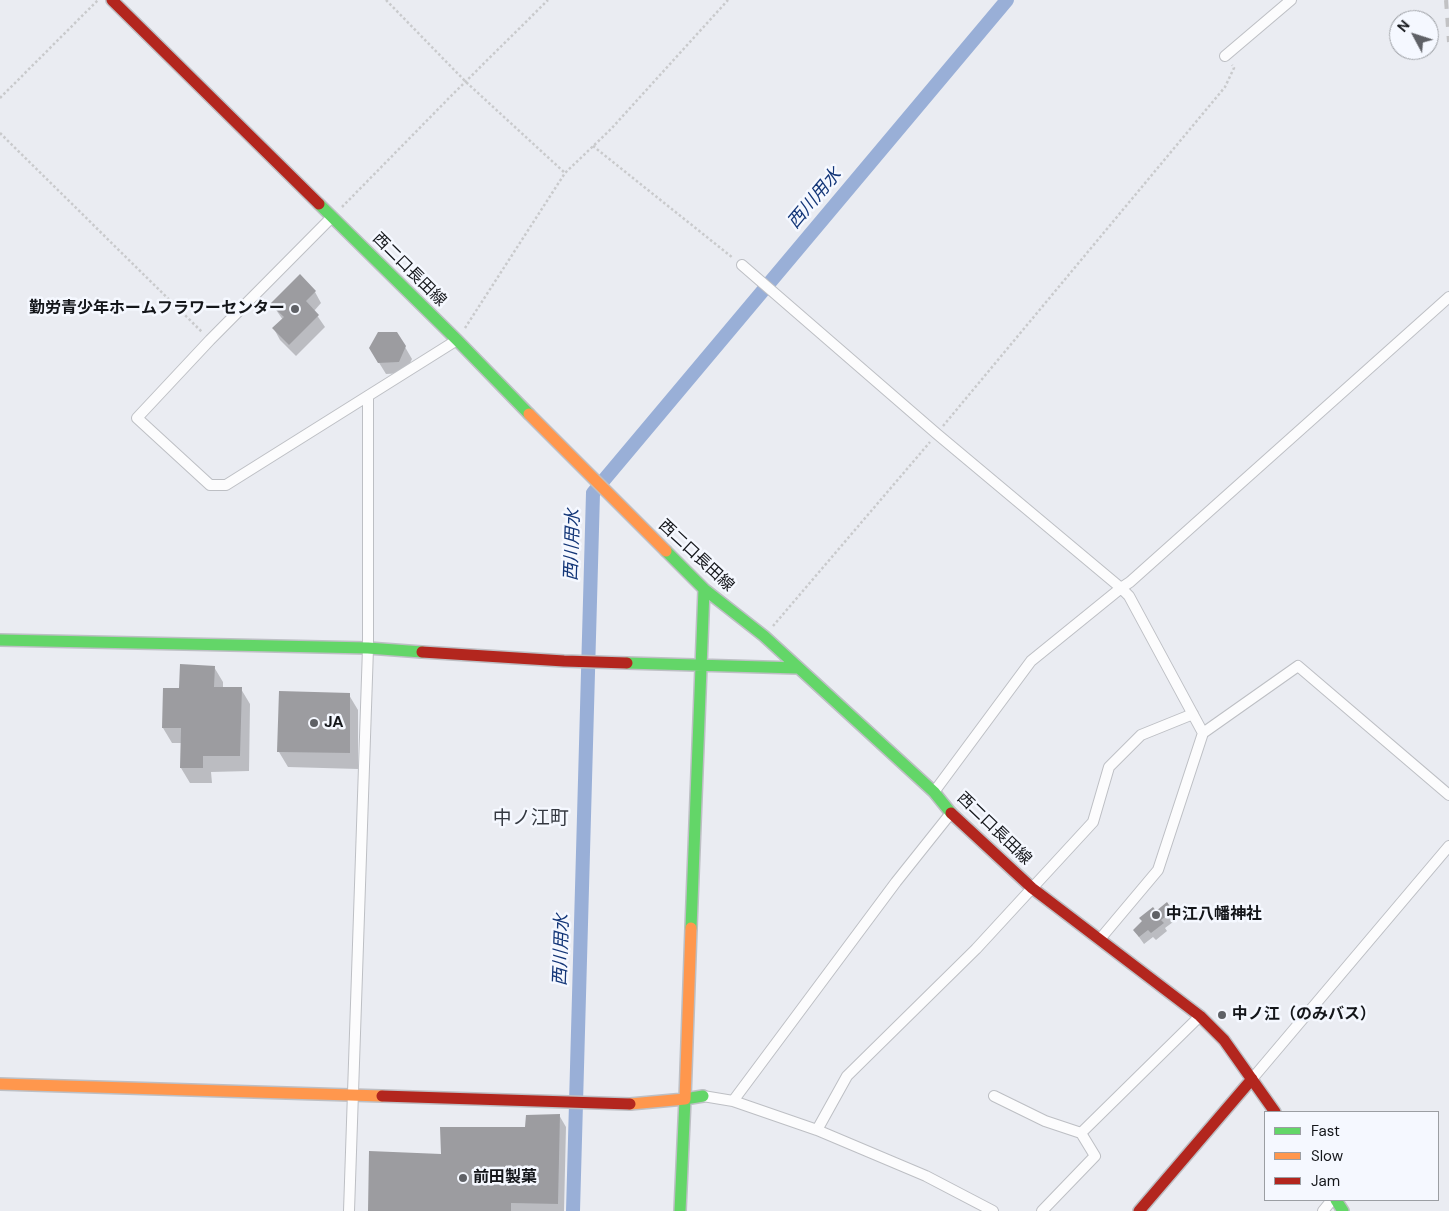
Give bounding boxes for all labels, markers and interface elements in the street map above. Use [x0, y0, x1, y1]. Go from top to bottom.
north arrow [1389, 10, 1439, 60]
text: N [1393, 16, 1413, 36]
water label: 西川用水 [784, 164, 846, 234]
street label: 西二口長田線 [368, 229, 450, 311]
place label: 勤労青少年ホームフラワーセンター [29, 299, 285, 319]
marker: 勤労青少年ホームフラワーセンター [289, 303, 301, 315]
water label: 西川用水 [561, 509, 585, 581]
street label: 西二口長田線 [654, 516, 738, 596]
place label: JA [324, 713, 344, 733]
marker: JA [308, 717, 320, 729]
street label: 西二口長田線 [953, 789, 1035, 869]
district label: 中ノ江町 [493, 808, 569, 830]
place label: 中江八幡神社 [1166, 905, 1262, 925]
marker: 中江八幡神社 [1150, 909, 1162, 921]
water label: 西川用水 [550, 914, 574, 986]
place label: 中ノ江（のみバス） [1232, 1005, 1376, 1025]
marker: 中ノ江（のみバス） [1216, 1009, 1228, 1021]
legend [1264, 1111, 1439, 1201]
text: Fast [1311, 1121, 1340, 1141]
text: Slow [1311, 1146, 1343, 1166]
place label: 前田製菓 [473, 1168, 537, 1188]
text: Jam [1311, 1171, 1340, 1191]
marker: 前田製菓 [457, 1172, 469, 1184]

